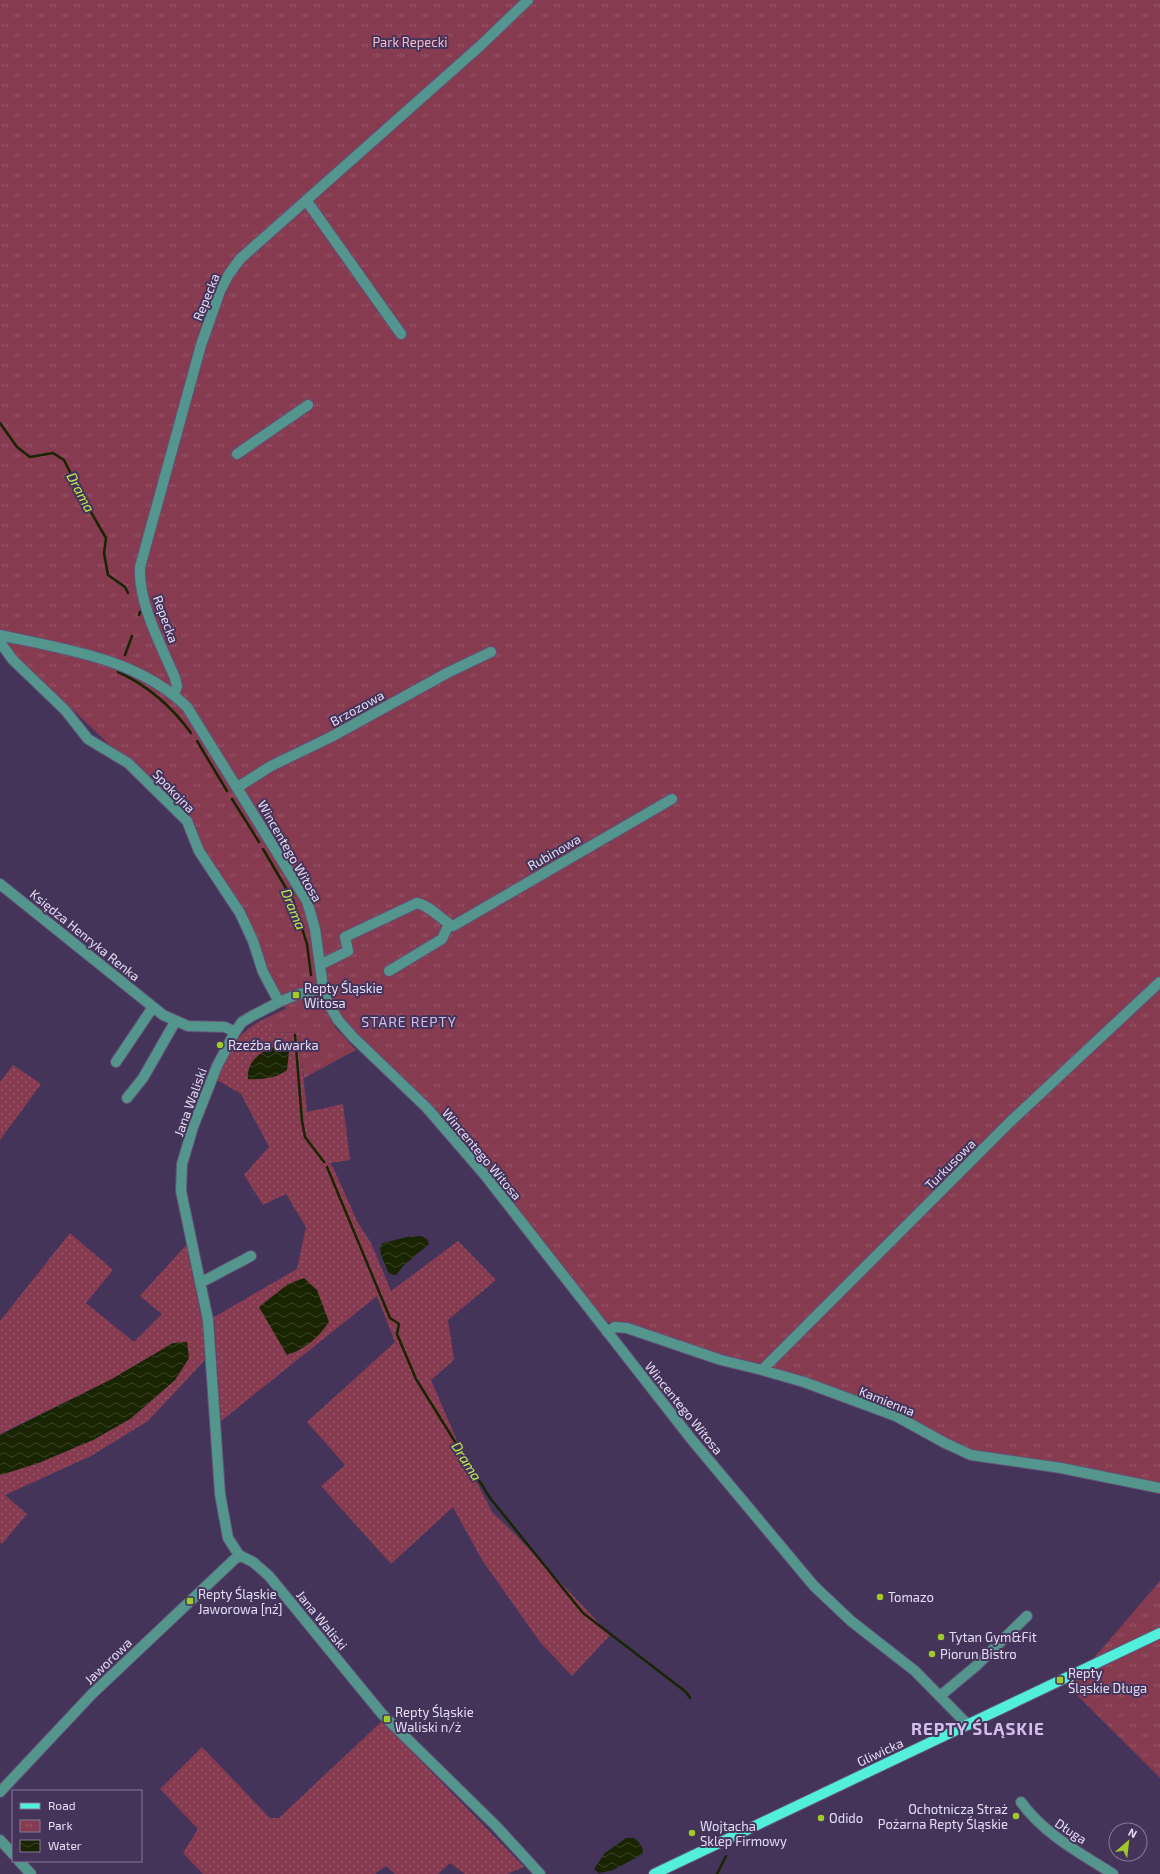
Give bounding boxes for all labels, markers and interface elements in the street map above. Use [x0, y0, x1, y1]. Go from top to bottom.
park label: Park Repecki [372, 34, 448, 50]
street label: Repecka [189, 271, 223, 323]
water label: Drama [63, 469, 99, 515]
street label: Repecka [150, 593, 182, 645]
street label: Brzozowa [327, 687, 387, 729]
street label: Spokojna [150, 766, 198, 816]
street label: Wincentego Witosa [254, 797, 326, 905]
street label: Rubinowa [525, 830, 583, 874]
street label: Księdza Henryka Renka [27, 886, 143, 984]
water label: Drama [278, 886, 310, 932]
place label: Repty Śląskie Witosa [304, 979, 383, 1011]
marker: Repty Śląskie Witosa [291, 990, 301, 1000]
district label: STARE REPTY [361, 1013, 457, 1030]
place label: Rzeźba Gwarka [228, 1037, 319, 1053]
marker: Rzeźba Gwarka [215, 1040, 225, 1050]
street label: Jana Waliski [170, 1066, 210, 1138]
street label: Wincentego Witosa [439, 1105, 525, 1203]
street label: Turkusowa [921, 1135, 979, 1193]
street label: Wincentego Witosa [642, 1358, 726, 1458]
street label: Kamienna [857, 1383, 917, 1419]
water label: Drama [448, 1438, 486, 1484]
place label: Repty Śląskie Jaworowa [nż] [198, 1585, 283, 1617]
street label: Jana Waliski [293, 1587, 351, 1653]
place label: Tomazo [888, 1589, 934, 1605]
marker: Tomazo [875, 1592, 885, 1602]
marker: Repty Śląskie Jaworowa [nż] [185, 1596, 195, 1606]
place label: Tytan Gym&Fit [949, 1629, 1037, 1645]
marker: Tytan Gym&Fit [936, 1632, 946, 1642]
street label: Jaworowa [81, 1634, 135, 1688]
place label: Piorun Bistro [940, 1646, 1017, 1662]
marker: Piorun Bistro [927, 1649, 937, 1659]
place label: Repty Śląskie Długa [1068, 1665, 1147, 1696]
marker: Repty Śląskie Długa [1055, 1675, 1065, 1685]
place label: Repty Śląskie Waliski n/ż [395, 1703, 474, 1735]
marker: Repty Śląskie Waliski n/ż [382, 1714, 392, 1724]
district label: REPTY ŚLĄSKIE [911, 1718, 1045, 1738]
street label: Gliwicka [854, 1734, 906, 1770]
legend [12, 1790, 142, 1862]
text: Road [48, 1798, 76, 1812]
place label: Ochotnicza Straż Pożarna Repty Śląskie [878, 1801, 1008, 1832]
place label: Odido [829, 1810, 863, 1826]
marker: Ochotnicza Straż Pożarna Repty Śląskie [1011, 1811, 1021, 1821]
marker: Odido [816, 1813, 826, 1823]
street label: Długa [1052, 1815, 1090, 1847]
text: Park [48, 1818, 73, 1832]
place label: Wojtacha Sklep Firmowy [700, 1818, 787, 1849]
north arrow [1108, 1822, 1148, 1862]
text: N [1126, 1825, 1140, 1840]
marker: Wojtacha Sklep Firmowy [687, 1828, 697, 1838]
text: Water [48, 1838, 82, 1852]

